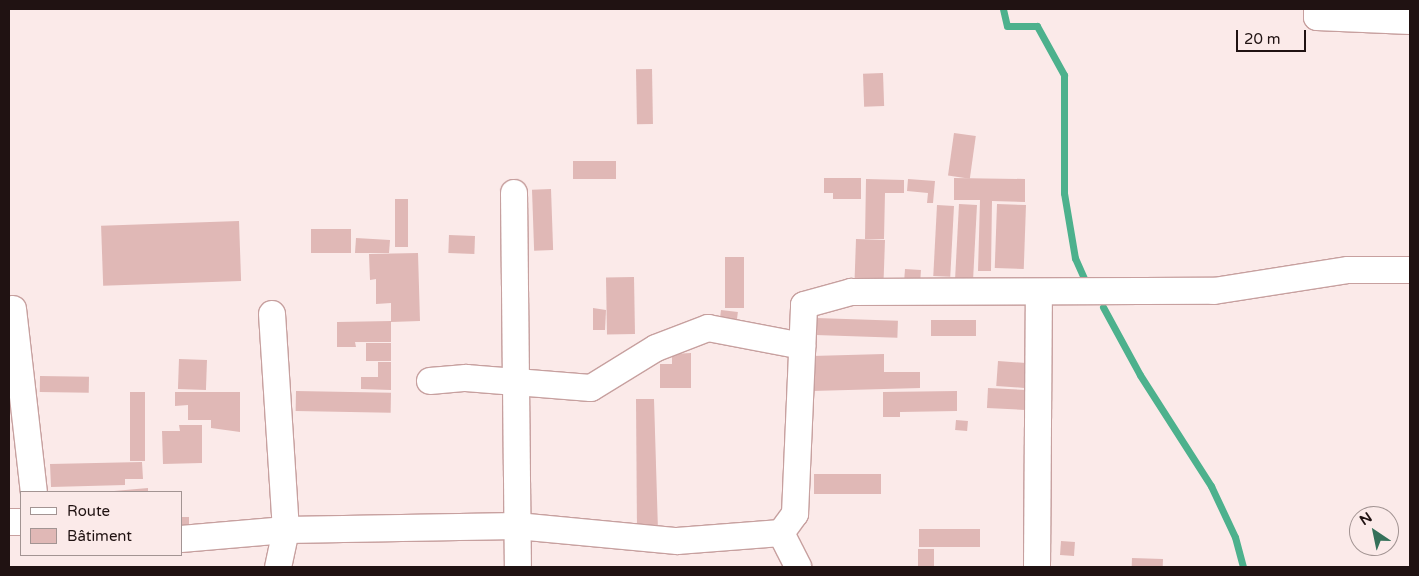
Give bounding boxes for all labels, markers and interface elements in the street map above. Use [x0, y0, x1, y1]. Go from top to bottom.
scale bar [1239, 20, 1309, 52]
text: 20 m [1244, 30, 1281, 48]
legend [20, 491, 182, 556]
text: Route [67, 502, 110, 520]
north arrow [1349, 506, 1399, 556]
text: N [1356, 509, 1375, 529]
text: Bâtiment [67, 527, 132, 545]

